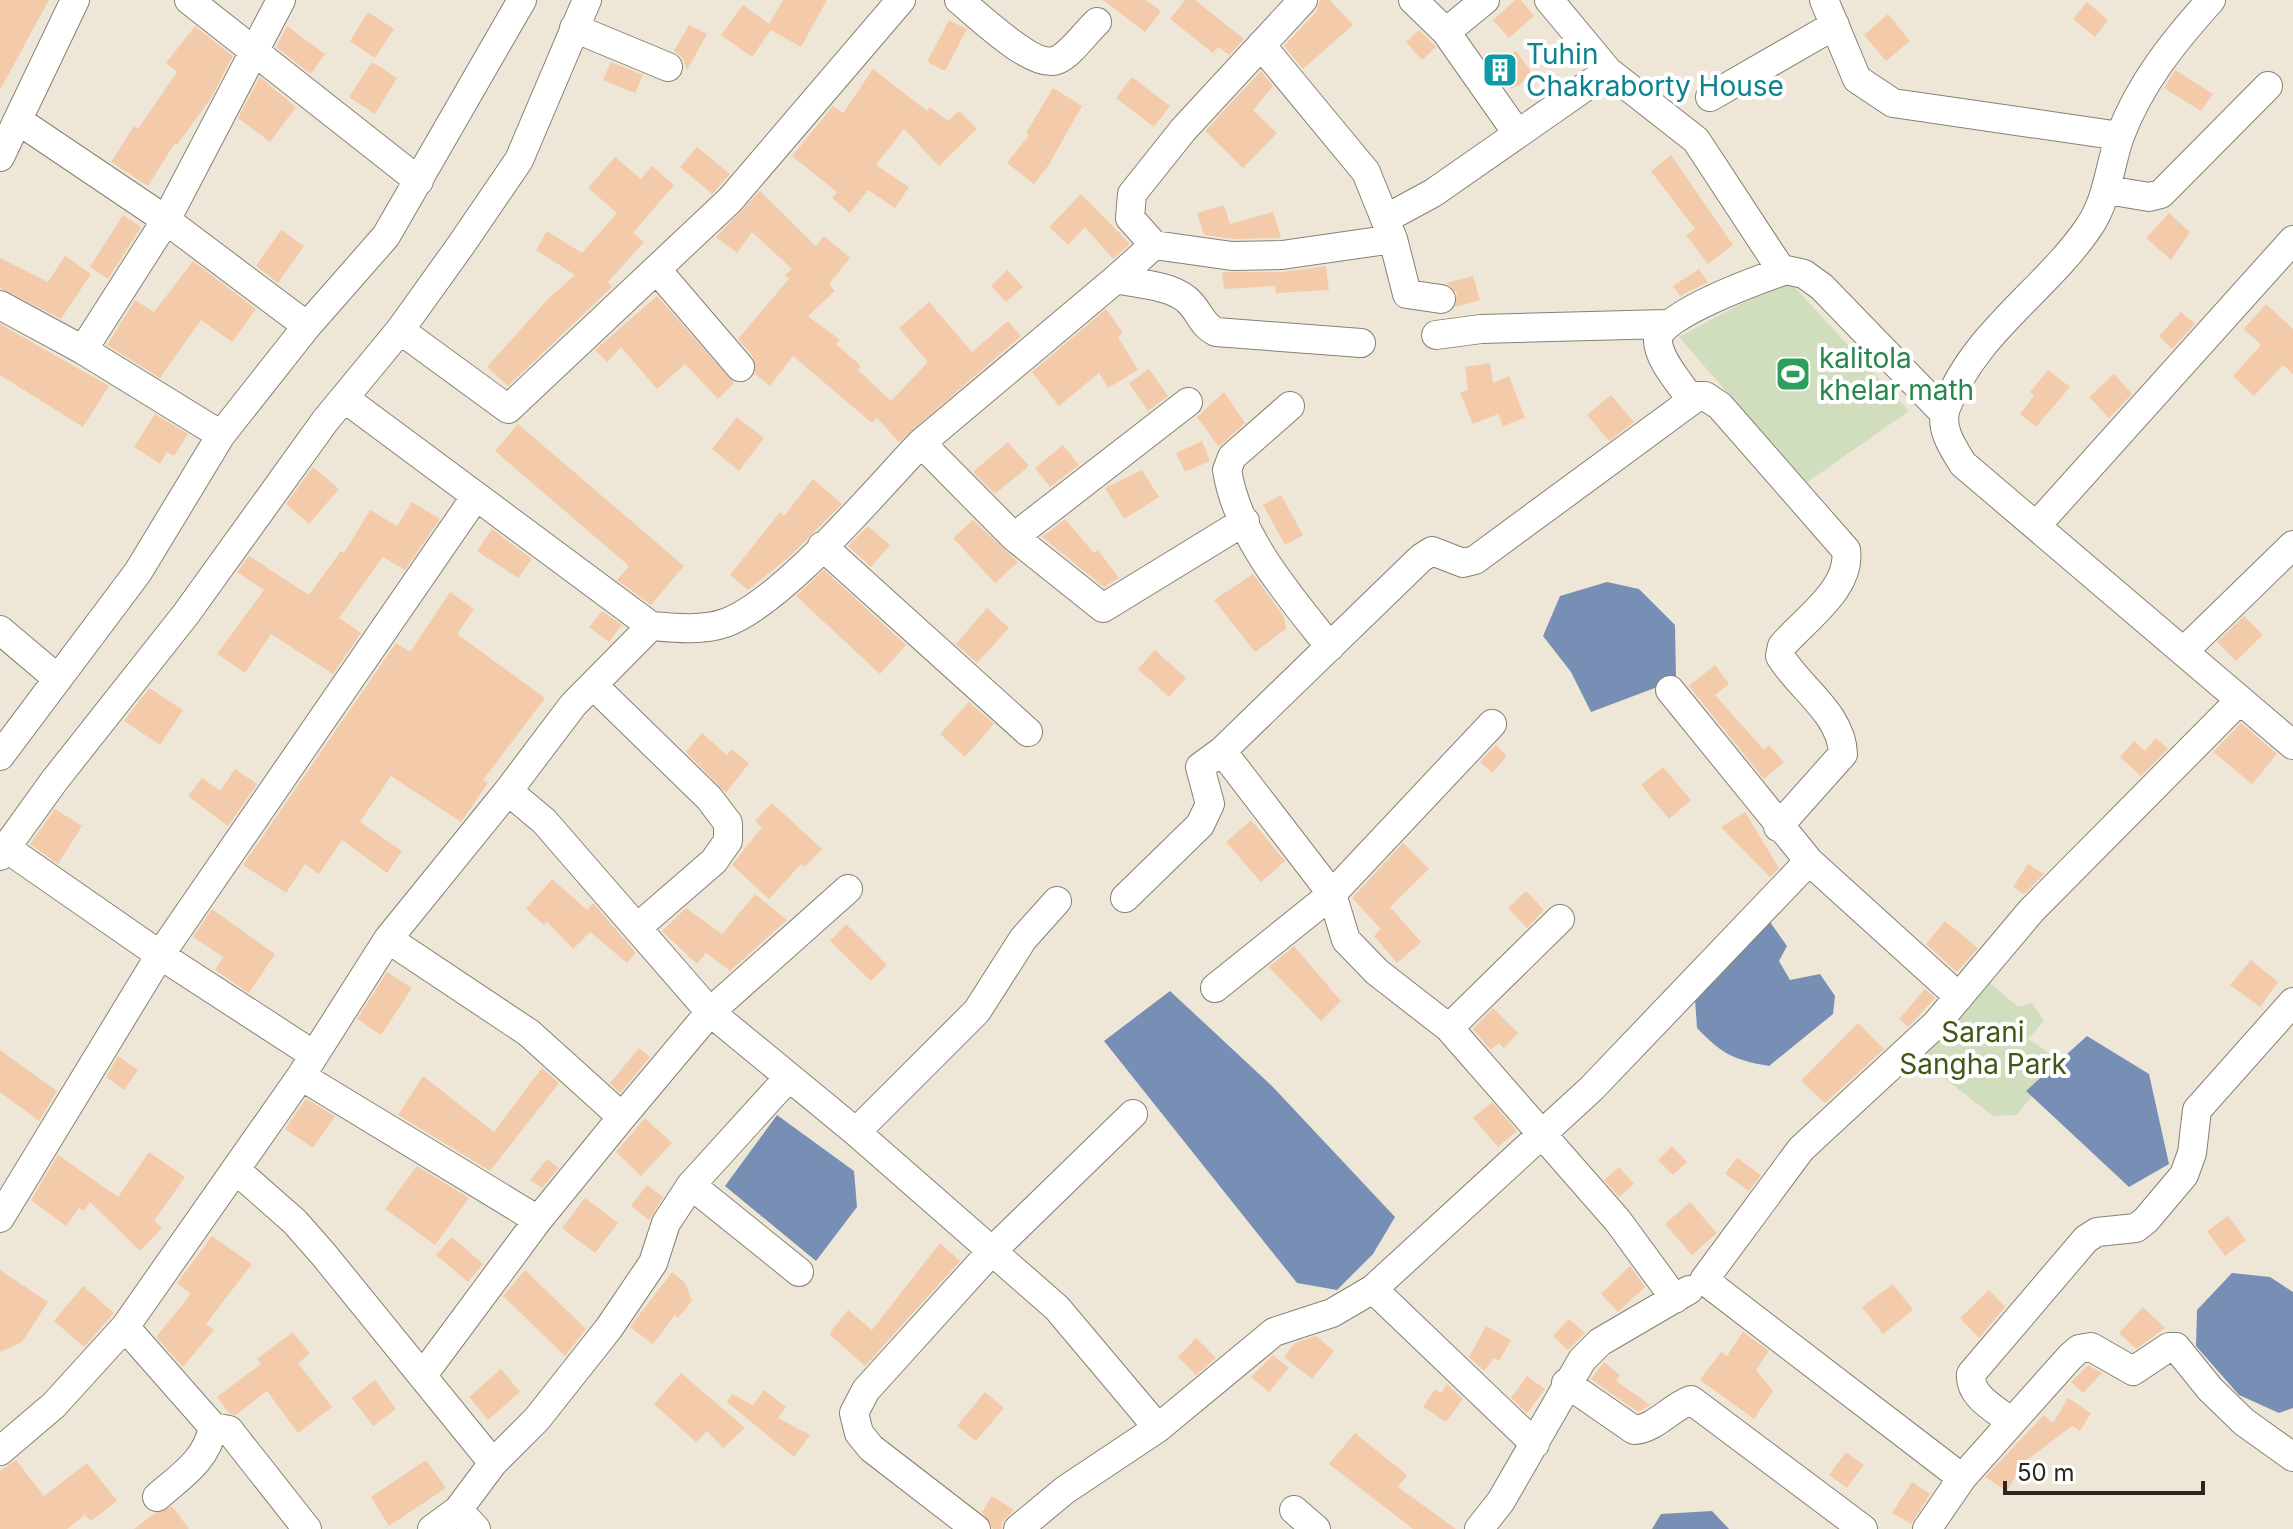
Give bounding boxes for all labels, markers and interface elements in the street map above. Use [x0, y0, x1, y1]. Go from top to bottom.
place label: Tuhin Chakraborty House [1526, 37, 1784, 103]
building icon: Tuhin Chakraborty House [1481, 51, 1519, 89]
place label: kalitola khelar math [1819, 341, 1974, 407]
sports icon: kalitola khelar math [1774, 355, 1812, 393]
park label: Sarani Sangha Park [1899, 1015, 2067, 1081]
scale bar [2005, 1445, 2203, 1495]
text: 50 m [2017, 1458, 2075, 1487]

